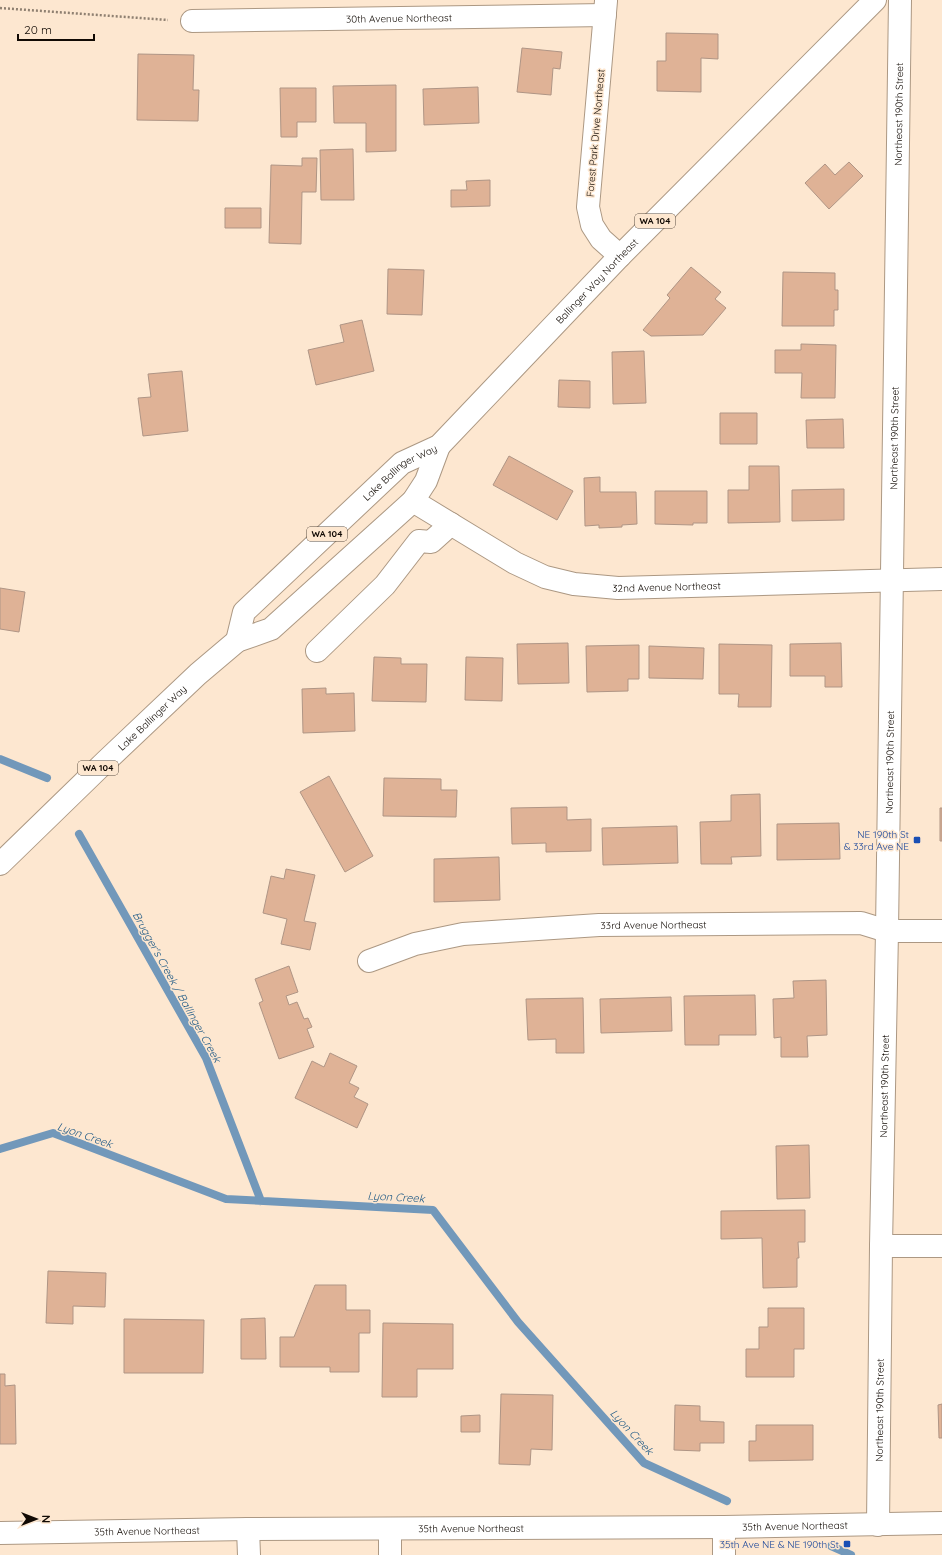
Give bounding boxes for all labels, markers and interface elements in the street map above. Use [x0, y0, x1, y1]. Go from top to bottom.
street label: 30th Avenue Northeast [346, 11, 453, 26]
scale bar [18, 16, 94, 42]
text: 20 m [24, 22, 52, 37]
street label: Northeast 190th Street [892, 62, 906, 166]
street label: Forest Park Drive Northeast [583, 68, 608, 198]
road number: WA 104 [635, 214, 675, 228]
street label: Ballinger Way Northeast [553, 235, 641, 327]
street label: Northeast 190th Street [887, 386, 902, 490]
street label: Lake Ballinger Way [360, 442, 439, 504]
road number: WA 104 [307, 527, 347, 541]
street label: 32nd Avenue Northeast [612, 579, 722, 595]
street label: Lake Ballinger Way [115, 682, 189, 753]
street label: Northeast 190th Street [883, 710, 897, 814]
road number: WA 104 [78, 761, 118, 775]
place label: NE 190th St & 33rd Ave NE [844, 828, 910, 853]
marker: NE 190th St & 33rd Ave NE [912, 835, 922, 845]
water label: Brugger's Creek / Ballinger Creek [130, 909, 225, 1066]
street label: 33rd Avenue Northeast [601, 918, 707, 932]
street label: Northeast 190th Street [877, 1034, 892, 1138]
water label: Lyon Creek [56, 1119, 115, 1151]
water label: Lyon Creek [367, 1189, 426, 1206]
street label: Northeast 190th Street [873, 1358, 887, 1462]
water label: Lyon Creek [607, 1406, 657, 1459]
north arrow [16, 1499, 56, 1539]
text: N [39, 1515, 53, 1523]
street label: 35th Avenue Northeast [742, 1519, 848, 1534]
street label: 35th Avenue Northeast [418, 1522, 524, 1535]
street label: 35th Avenue Northeast [94, 1524, 201, 1538]
place label: 35th Ave NE & NE 190th St [720, 1538, 840, 1551]
marker: 35th Ave NE & NE 190th St [842, 1539, 852, 1549]

